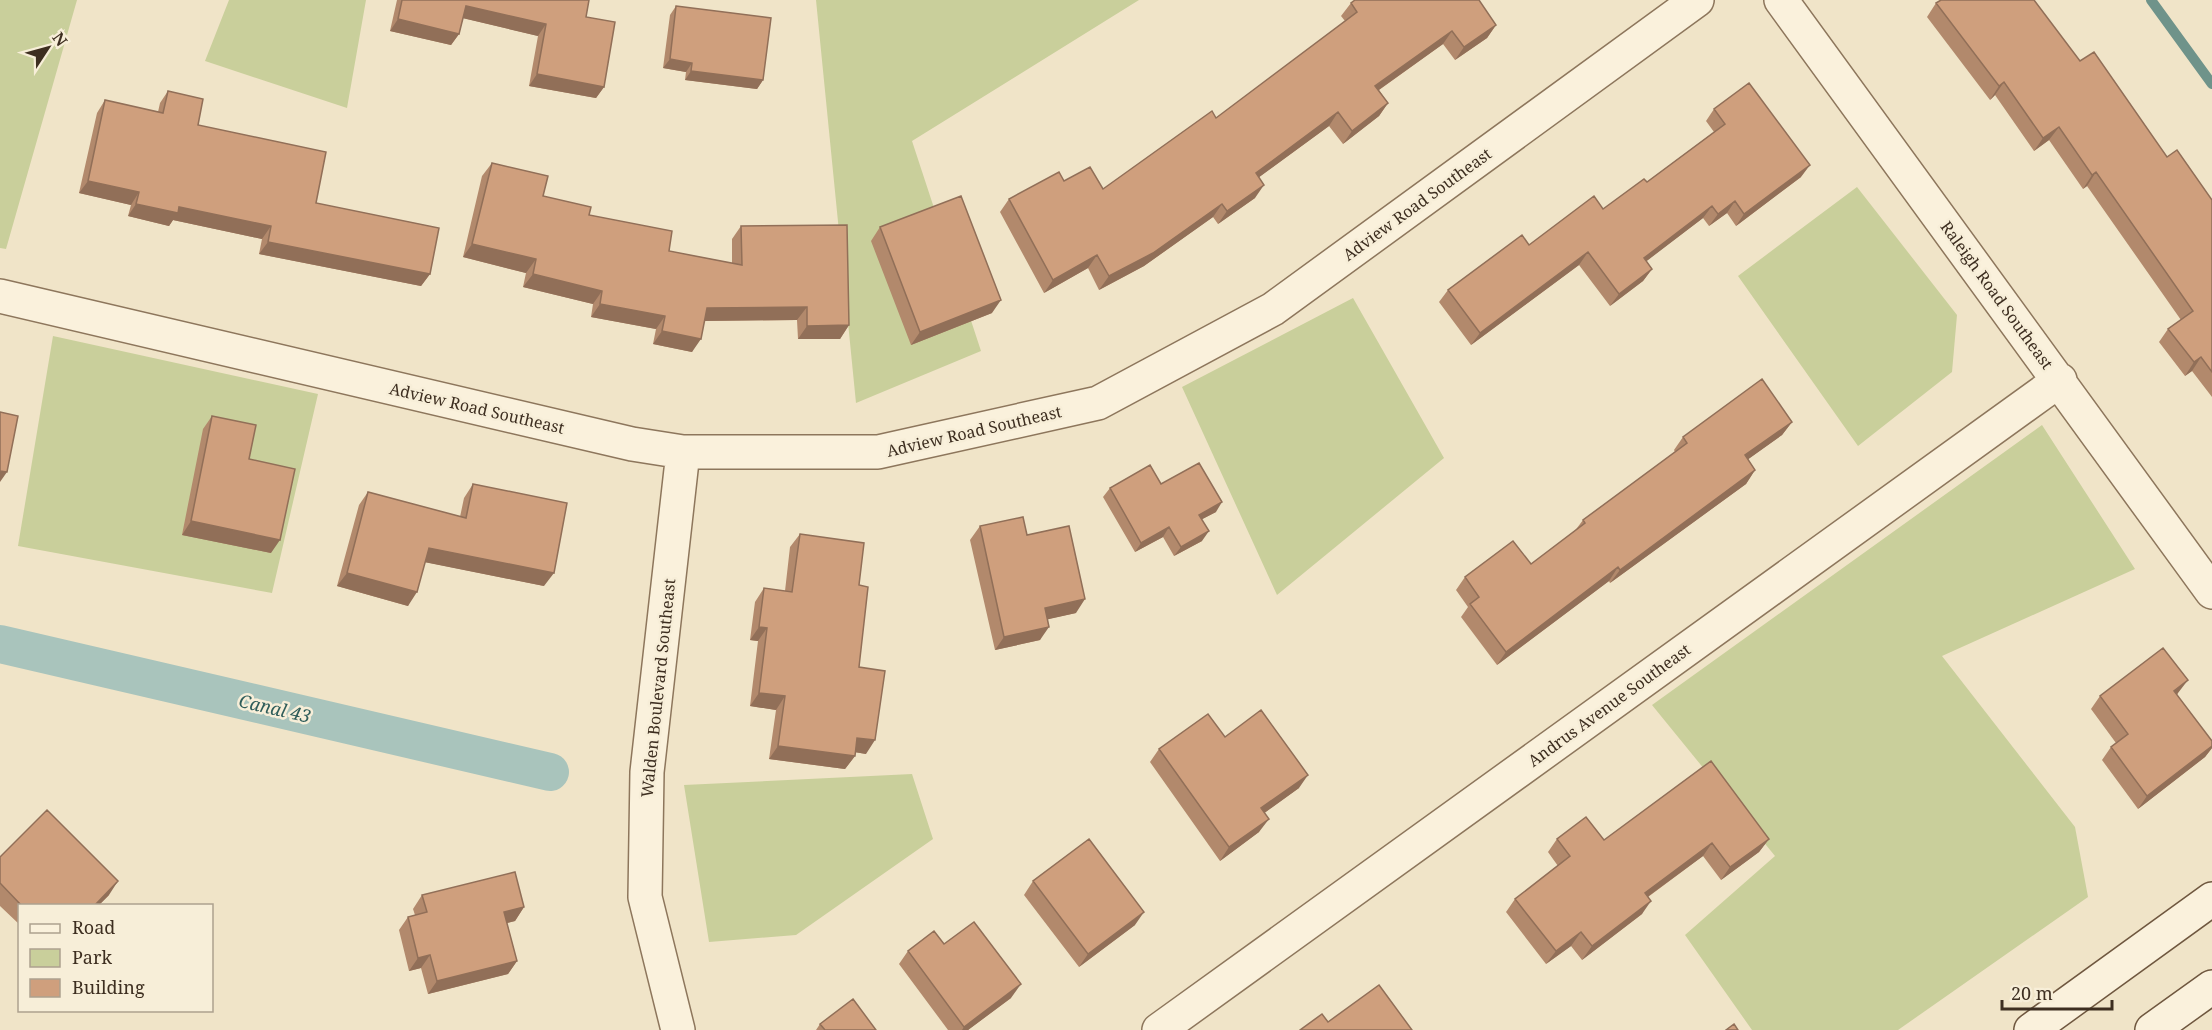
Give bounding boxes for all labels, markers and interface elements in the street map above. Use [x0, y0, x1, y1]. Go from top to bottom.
north arrow [18, 18, 78, 78]
text: N [48, 28, 73, 51]
street label: Adview Road Southeast [1338, 142, 1496, 265]
street label: Raleigh Road Southeast [1936, 216, 2058, 374]
street label: Adview Road Southeast [387, 377, 567, 439]
street label: Adview Road Southeast [884, 400, 1064, 462]
street label: Walden Boulevard Southeast [636, 577, 680, 799]
street label: Andrus Avenue Southeast [1523, 638, 1695, 772]
water label: Canal 43 [237, 688, 313, 728]
legend [18, 904, 213, 1012]
text: Road [72, 915, 115, 939]
text: Park [72, 945, 112, 969]
scale bar [2002, 973, 2112, 1011]
text: Building [72, 975, 145, 999]
text: 20 m [2011, 981, 2053, 1005]

